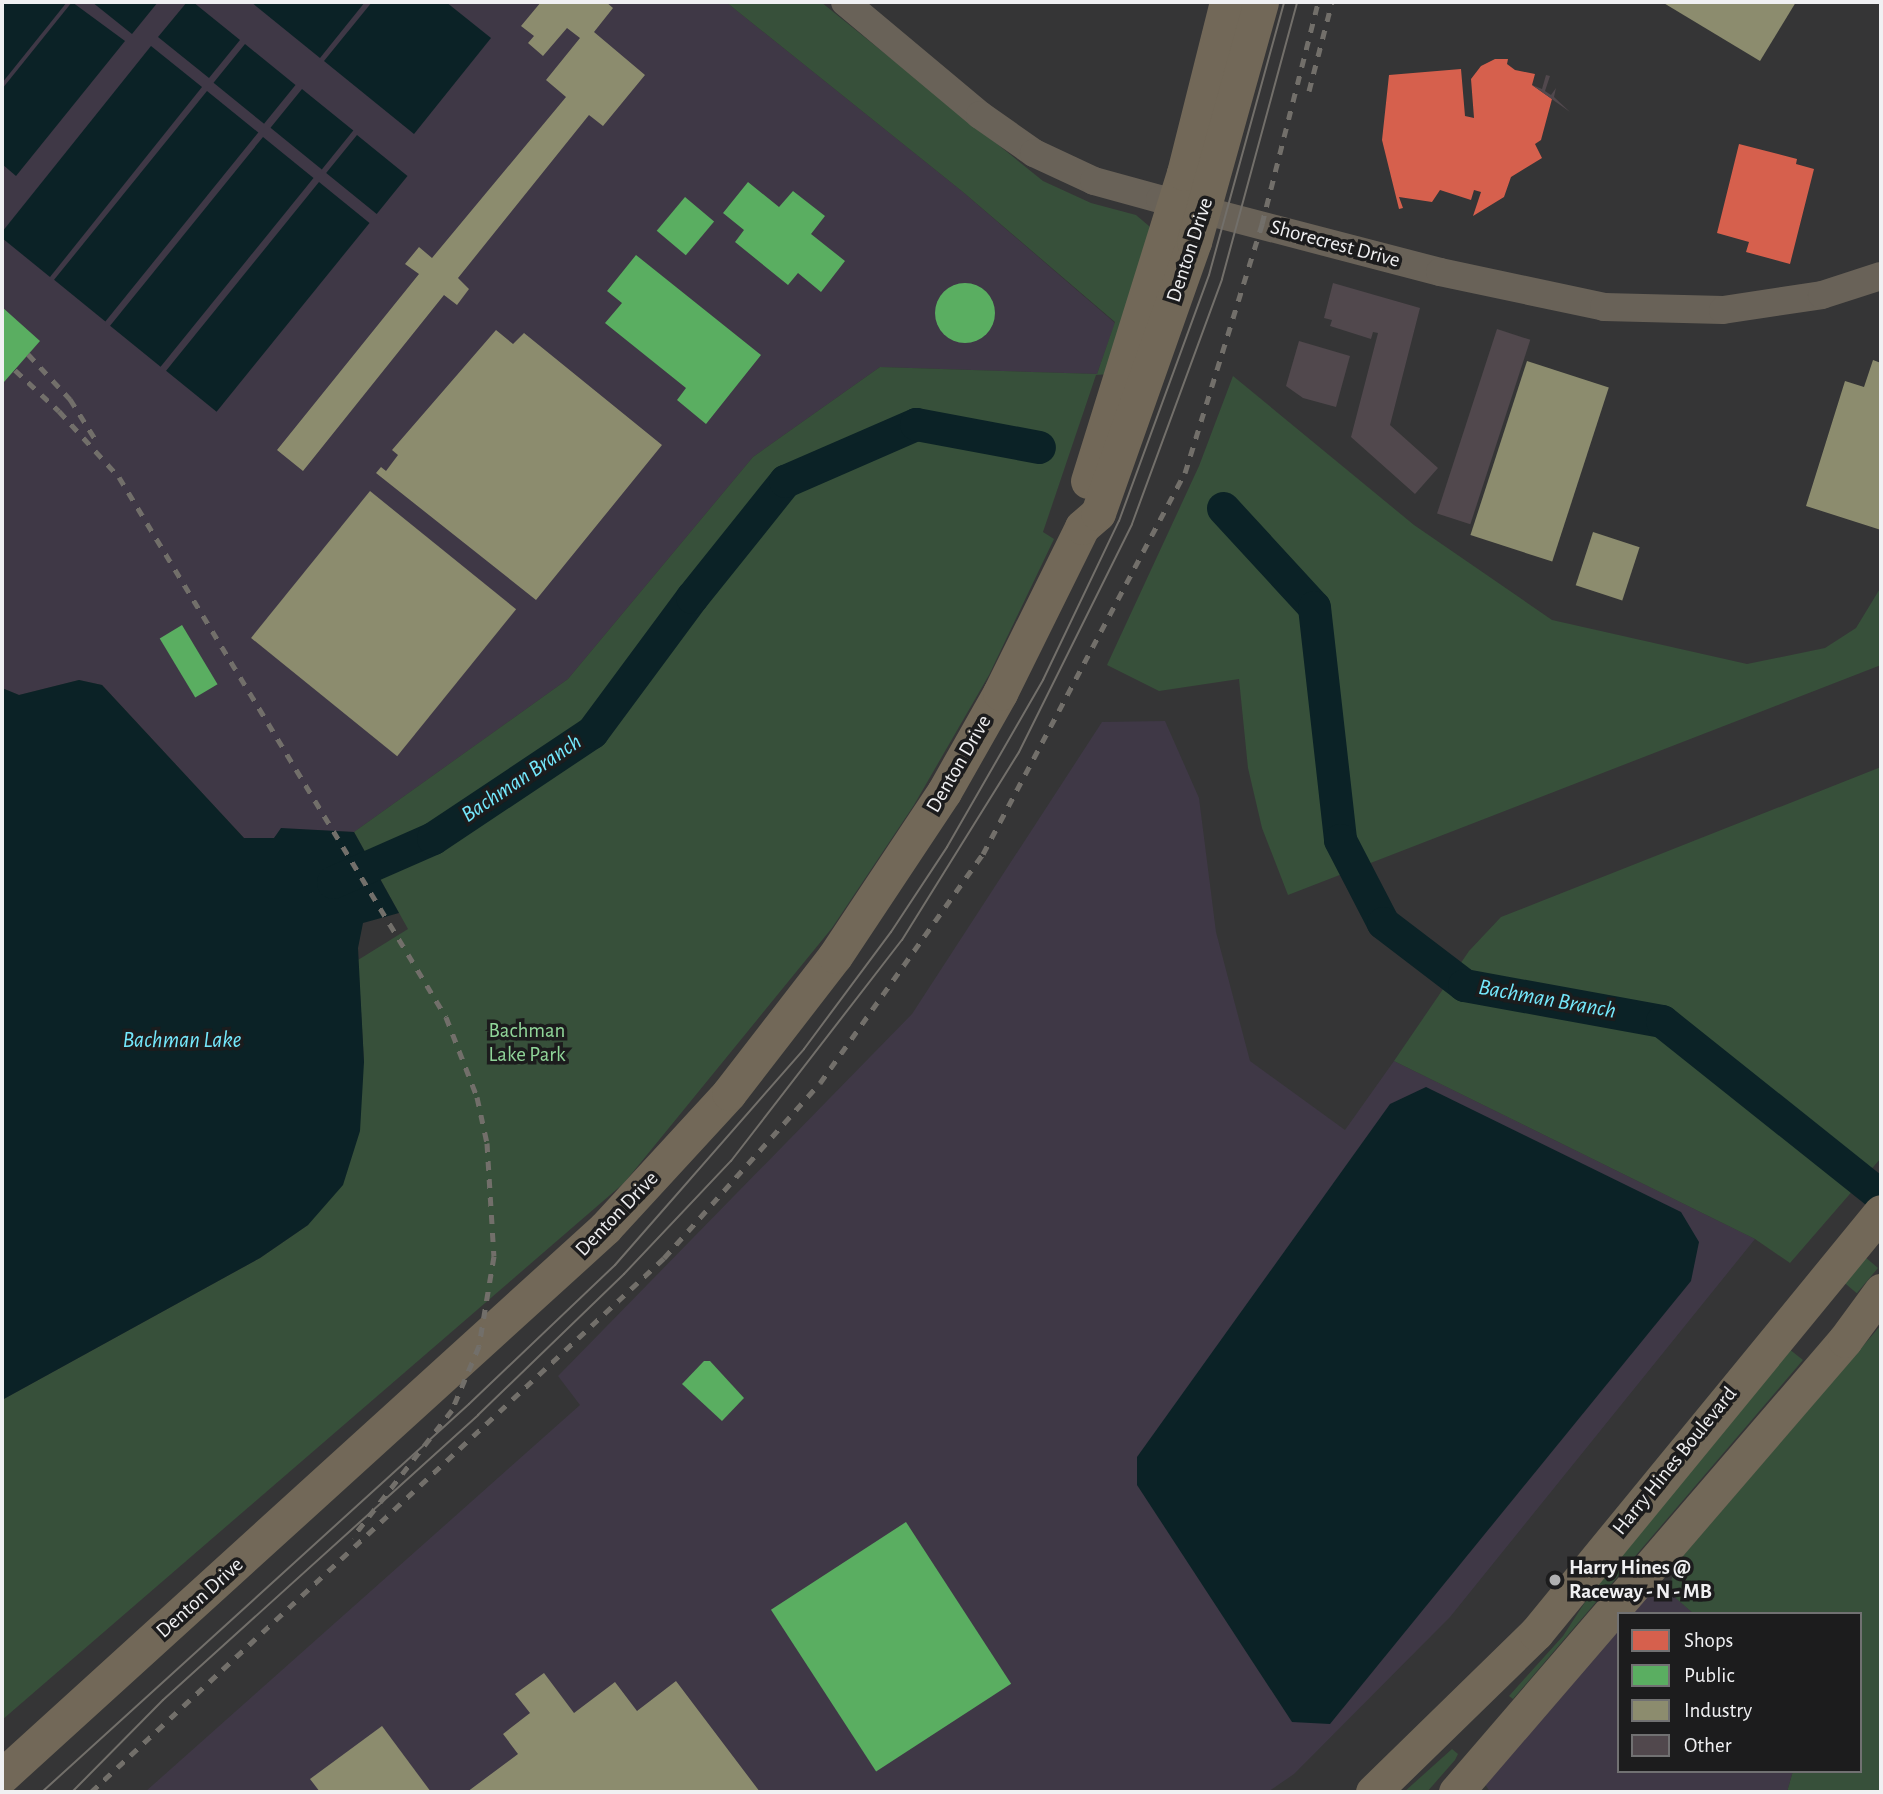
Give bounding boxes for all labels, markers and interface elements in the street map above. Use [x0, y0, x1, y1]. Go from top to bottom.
street label: Denton Drive [1161, 194, 1219, 306]
street label: Shorecrest Drive [1267, 215, 1403, 273]
street label: Denton Drive [921, 711, 997, 817]
water label: Bachman Branch [457, 729, 587, 829]
water label: Bachman Branch [1476, 974, 1618, 1026]
park label: Bachman Lake Park [488, 1018, 566, 1068]
water label: Bachman Lake [122, 1027, 242, 1055]
street label: Denton Drive [570, 1166, 664, 1262]
street label: Harry Hines Boulevard [1607, 1382, 1743, 1540]
street label: Denton Drive [151, 1552, 249, 1644]
place label: Harry Hines @ Raceway - N - MB [1569, 1555, 1712, 1605]
marker: Harry Hines @ Raceway - N - MB [1547, 1572, 1563, 1588]
legend [1617, 1612, 1862, 1773]
text: Shops [1684, 1630, 1733, 1651]
text: Public [1684, 1665, 1734, 1686]
text: Industry [1684, 1700, 1752, 1721]
text: Other [1684, 1735, 1731, 1756]

